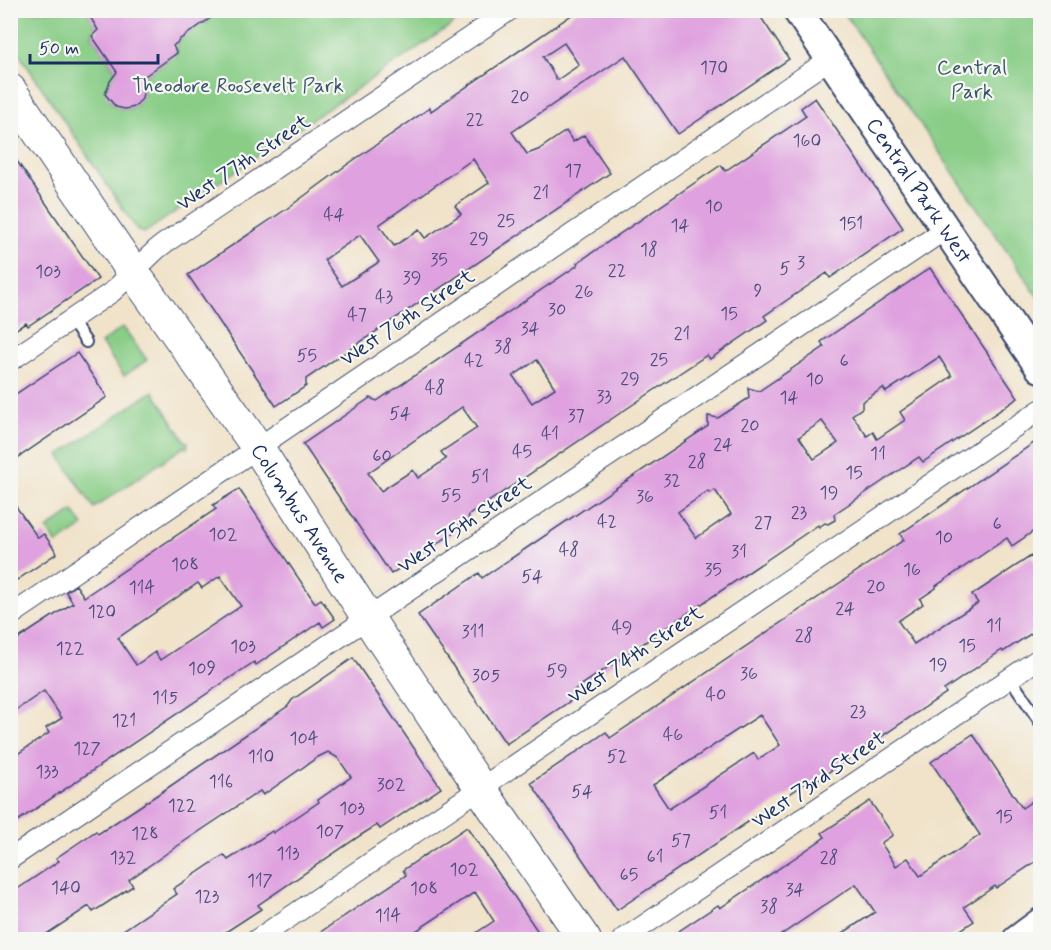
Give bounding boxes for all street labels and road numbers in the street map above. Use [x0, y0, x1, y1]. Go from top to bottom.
street label: West 77th Street [171, 107, 316, 218]
street label: Central Park West [859, 113, 978, 270]
street label: West 76th Street [335, 262, 481, 373]
street label: Columbus Avenue [244, 438, 355, 589]
street label: West 75th Street [392, 469, 538, 580]
street label: West 74th Street [562, 599, 709, 711]
street label: West 73rd Street [746, 724, 891, 835]

